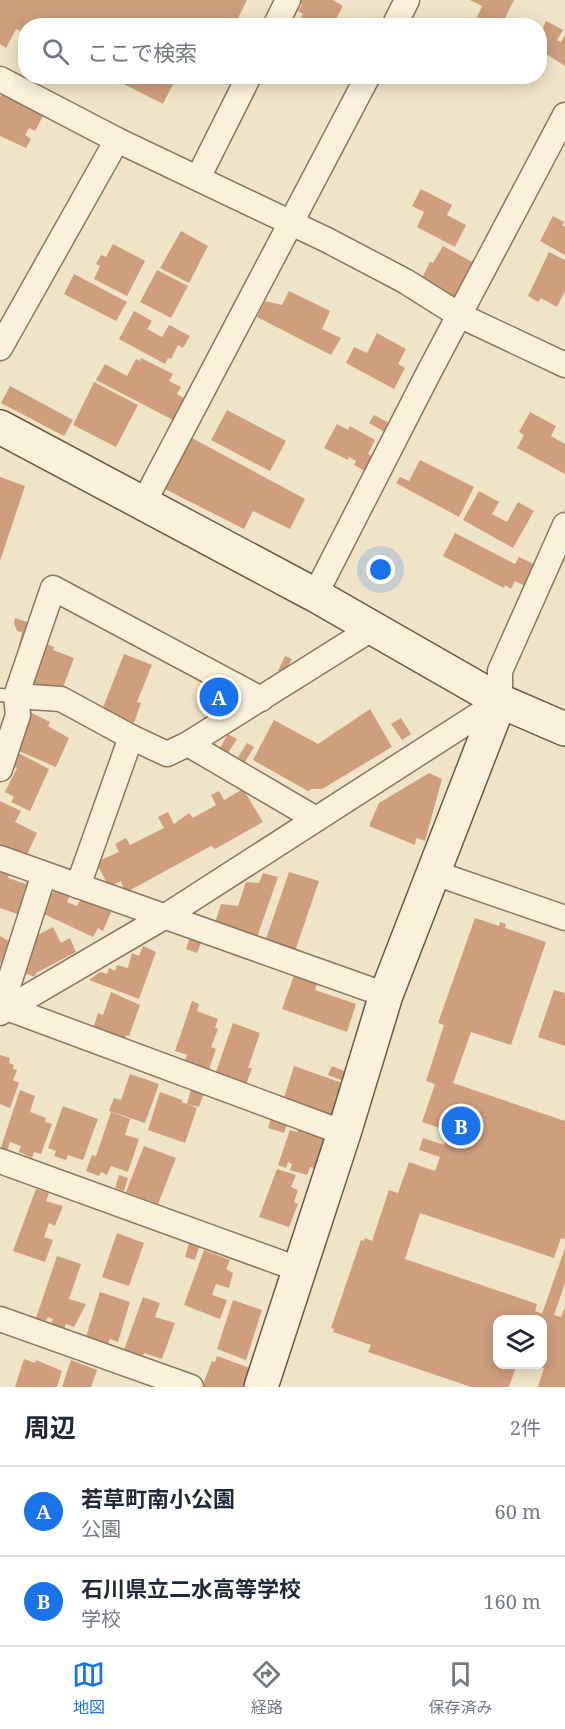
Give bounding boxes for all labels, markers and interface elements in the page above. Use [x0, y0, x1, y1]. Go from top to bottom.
search box [18, 18, 547, 84]
icon: search [39, 35, 72, 68]
text: ここで検索 [87, 37, 197, 67]
your location [366, 555, 395, 584]
pin: A [200, 674, 238, 720]
pin: B [442, 1104, 480, 1148]
map controls [493, 1315, 547, 1369]
button: layers [493, 1315, 547, 1369]
text: 周辺 [24, 1409, 76, 1445]
text: 2件 [510, 1414, 541, 1441]
text: 若草町南小公園 [81, 1483, 235, 1513]
text: A [36, 1498, 51, 1525]
text: 60 m [495, 1498, 541, 1525]
text: 公園 [81, 1515, 121, 1542]
text: 石川県立二水高等学校 [81, 1573, 301, 1603]
text: B [37, 1588, 50, 1615]
text: 160 m [483, 1588, 541, 1615]
text: 学校 [81, 1605, 121, 1632]
tab: 地図 [72, 1658, 105, 1718]
tab: 経路 [250, 1658, 283, 1718]
tab: 保存済み [428, 1658, 492, 1718]

